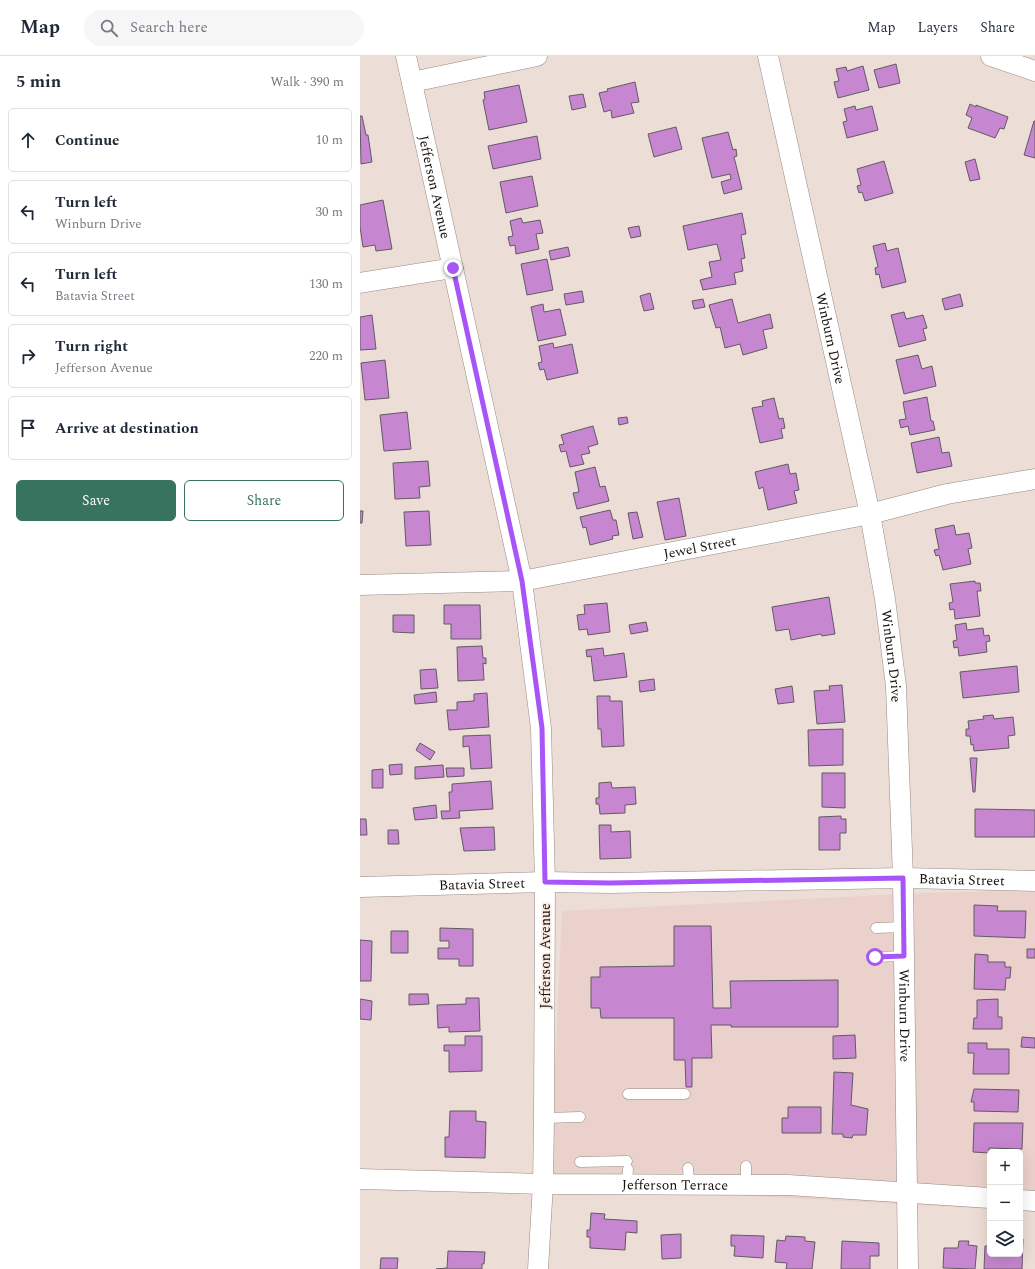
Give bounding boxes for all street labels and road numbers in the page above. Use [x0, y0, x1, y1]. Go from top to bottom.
street label: Jefferson Avenue [413, 133, 456, 241]
street label: Winburn Drive [810, 290, 851, 386]
street label: Jewel Street [662, 530, 738, 565]
street label: Winburn Drive [875, 608, 907, 703]
street label: Batavia Street [919, 868, 1005, 891]
street label: Batavia Street [439, 873, 525, 896]
street label: Jefferson Avenue [535, 903, 556, 1009]
street label: Winburn Drive [893, 969, 915, 1063]
street label: Jefferson Terrace [622, 1174, 728, 1196]

